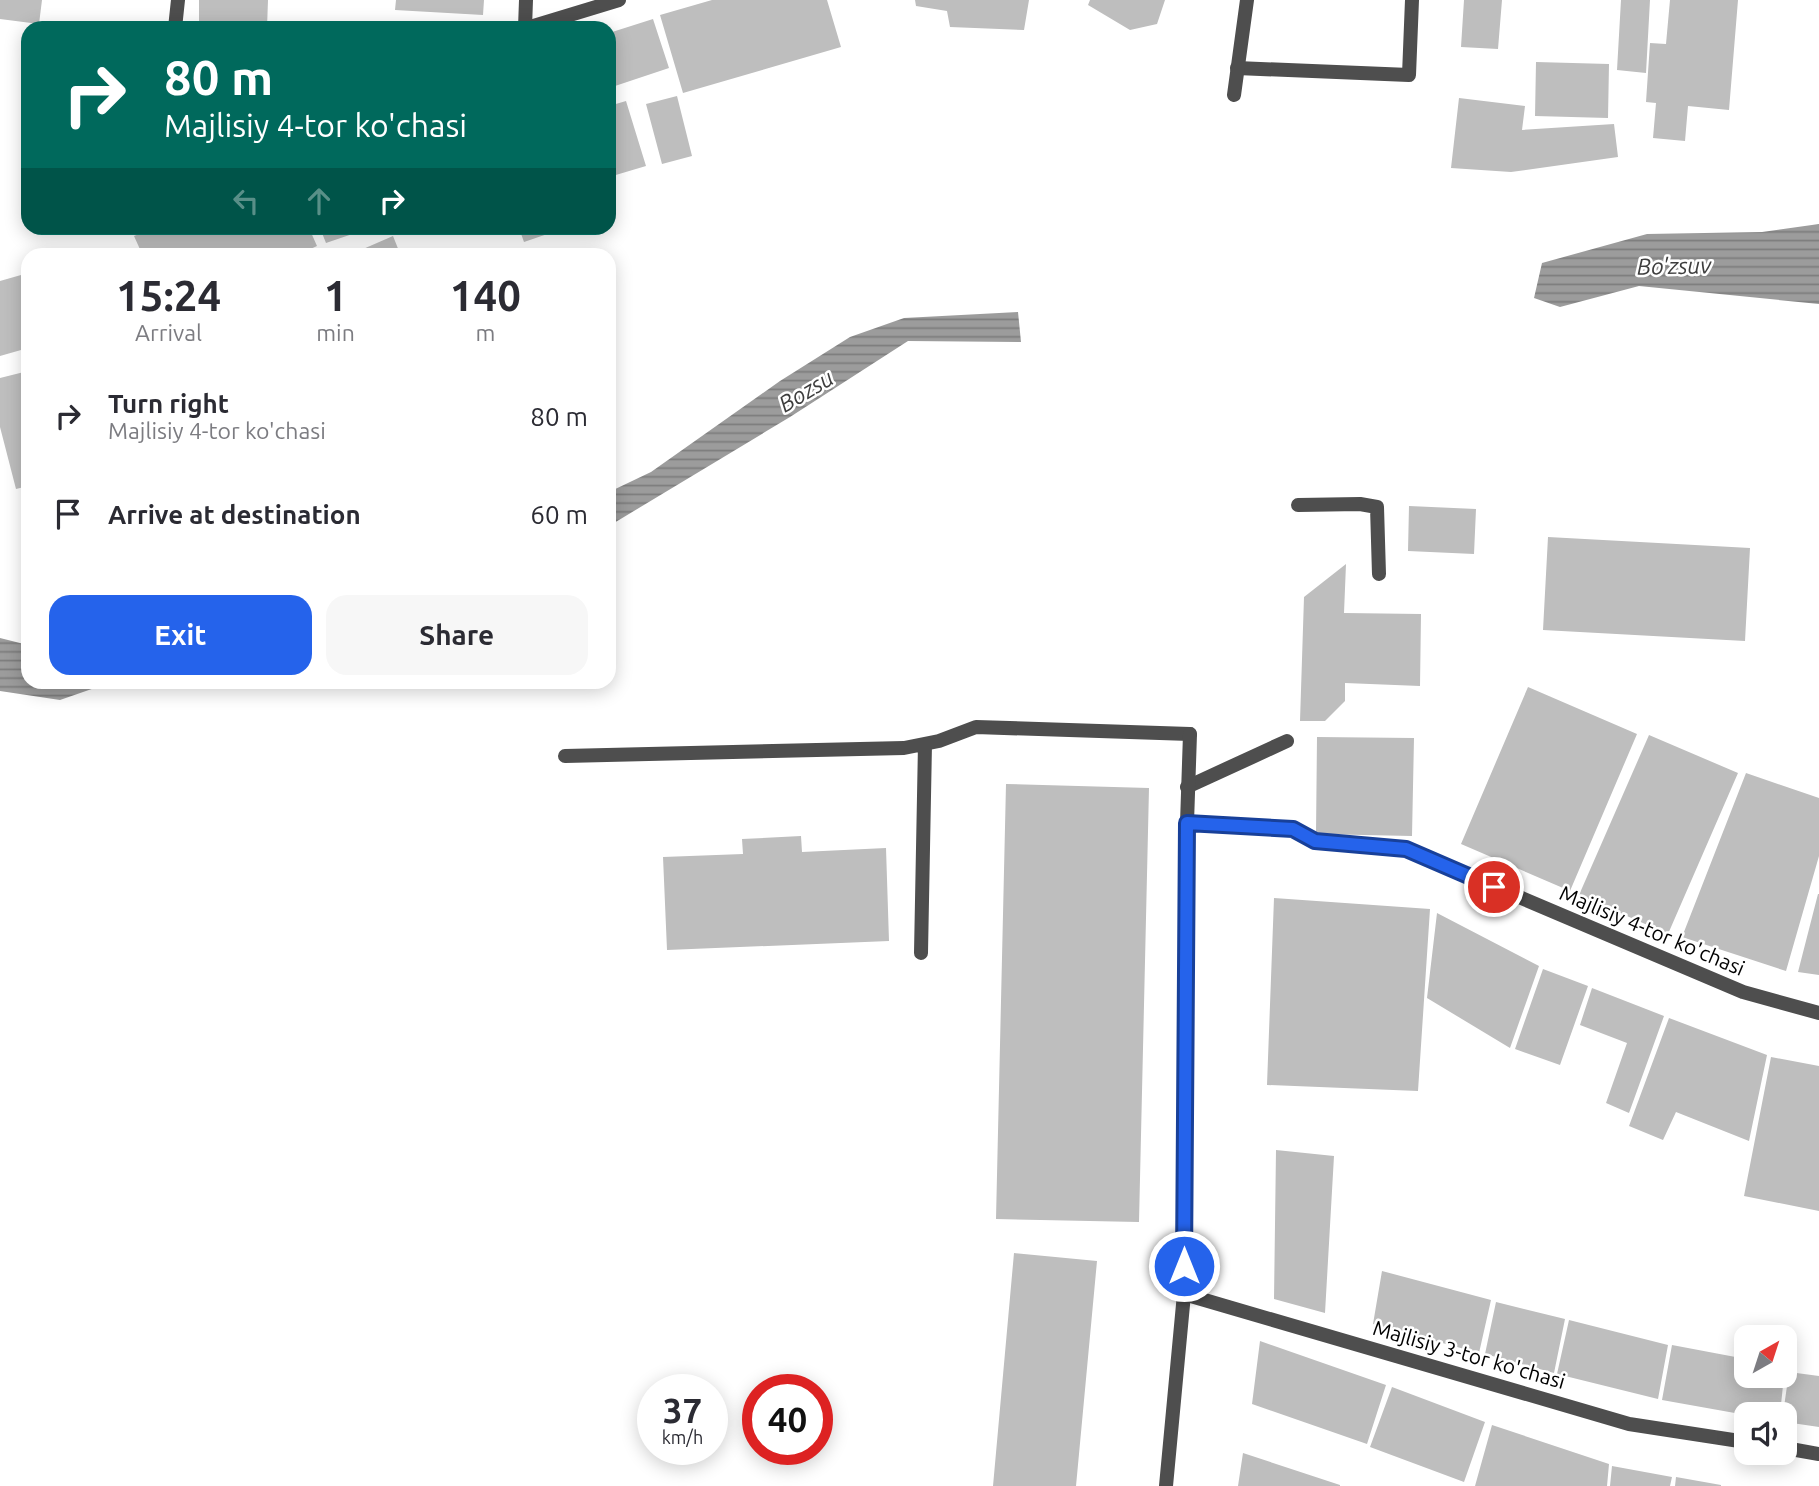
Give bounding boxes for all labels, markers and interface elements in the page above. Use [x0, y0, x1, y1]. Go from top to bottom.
icon: right [49, 49, 140, 140]
text: 80 m [164, 49, 273, 104]
text: Majlisiy 4-tor ko'chasi [164, 107, 467, 143]
icon: left [227, 182, 265, 220]
icon: ahead [300, 182, 338, 220]
icon: right [373, 182, 411, 220]
water label: Bo'zsuv [1637, 252, 1712, 279]
text: 15:24 [116, 272, 221, 319]
text: 1 [324, 272, 347, 319]
text: 140 [450, 272, 521, 319]
text: Arrival [135, 320, 202, 345]
text: min [316, 320, 355, 345]
text: m [475, 320, 495, 345]
water label: Bozsu [774, 365, 837, 416]
text: Turn right [108, 389, 229, 418]
icon: right [49, 397, 87, 435]
text: 80 m [530, 402, 588, 431]
text: Majlisiy 4-tor ko'chasi [108, 418, 326, 443]
icon: arrive [49, 495, 87, 533]
text: Arrive at destination [108, 500, 361, 529]
text: 60 m [530, 500, 588, 529]
button: Exit [49, 595, 312, 675]
button: Share [326, 595, 588, 675]
pin [1464, 857, 1524, 917]
icon: arrive [1475, 868, 1513, 906]
street label: Majlisiy 4-tor ko'chasi [1556, 880, 1749, 980]
position arrow [1147, 1229, 1221, 1303]
street label: Majlisiy 3-tor ko'chasi [1370, 1315, 1568, 1393]
north arrow [1734, 1325, 1797, 1388]
map controls [1734, 1325, 1797, 1465]
speed limit sign: 40 [742, 1374, 833, 1465]
text: 37 [663, 1390, 702, 1430]
button: sound [1734, 1402, 1797, 1465]
text: km/h [662, 1427, 703, 1447]

